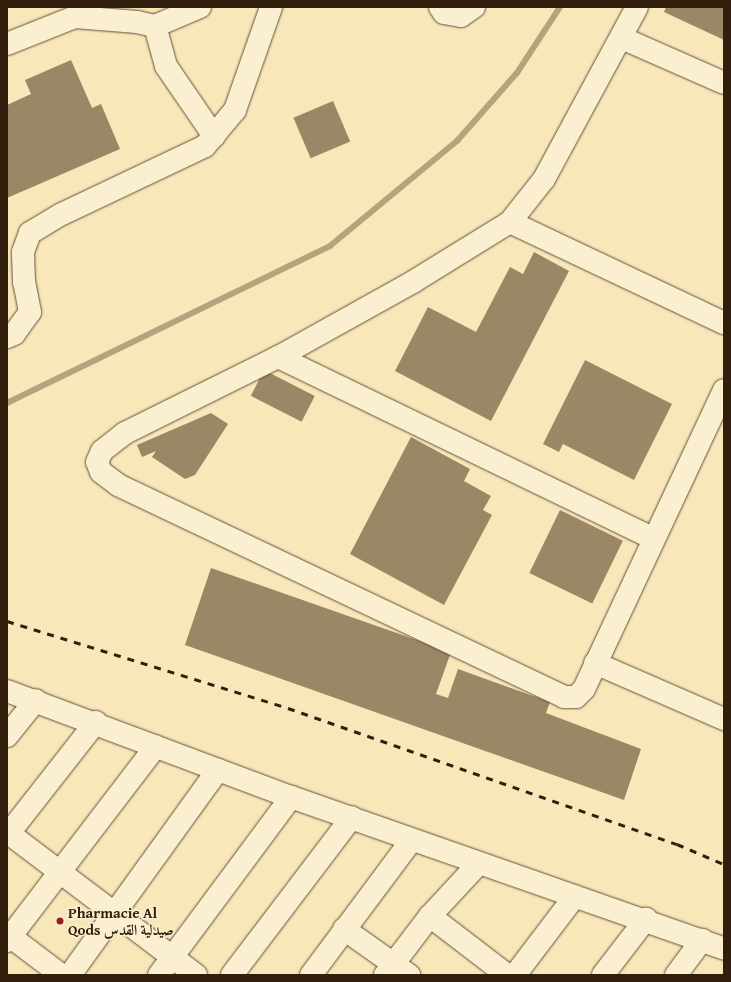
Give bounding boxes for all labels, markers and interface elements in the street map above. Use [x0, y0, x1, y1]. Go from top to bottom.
place label: Pharmacie Al Qods صيدلية القدس [68, 903, 174, 938]
marker: Pharmacie Al Qods صيدلية القدس [55, 916, 65, 926]

